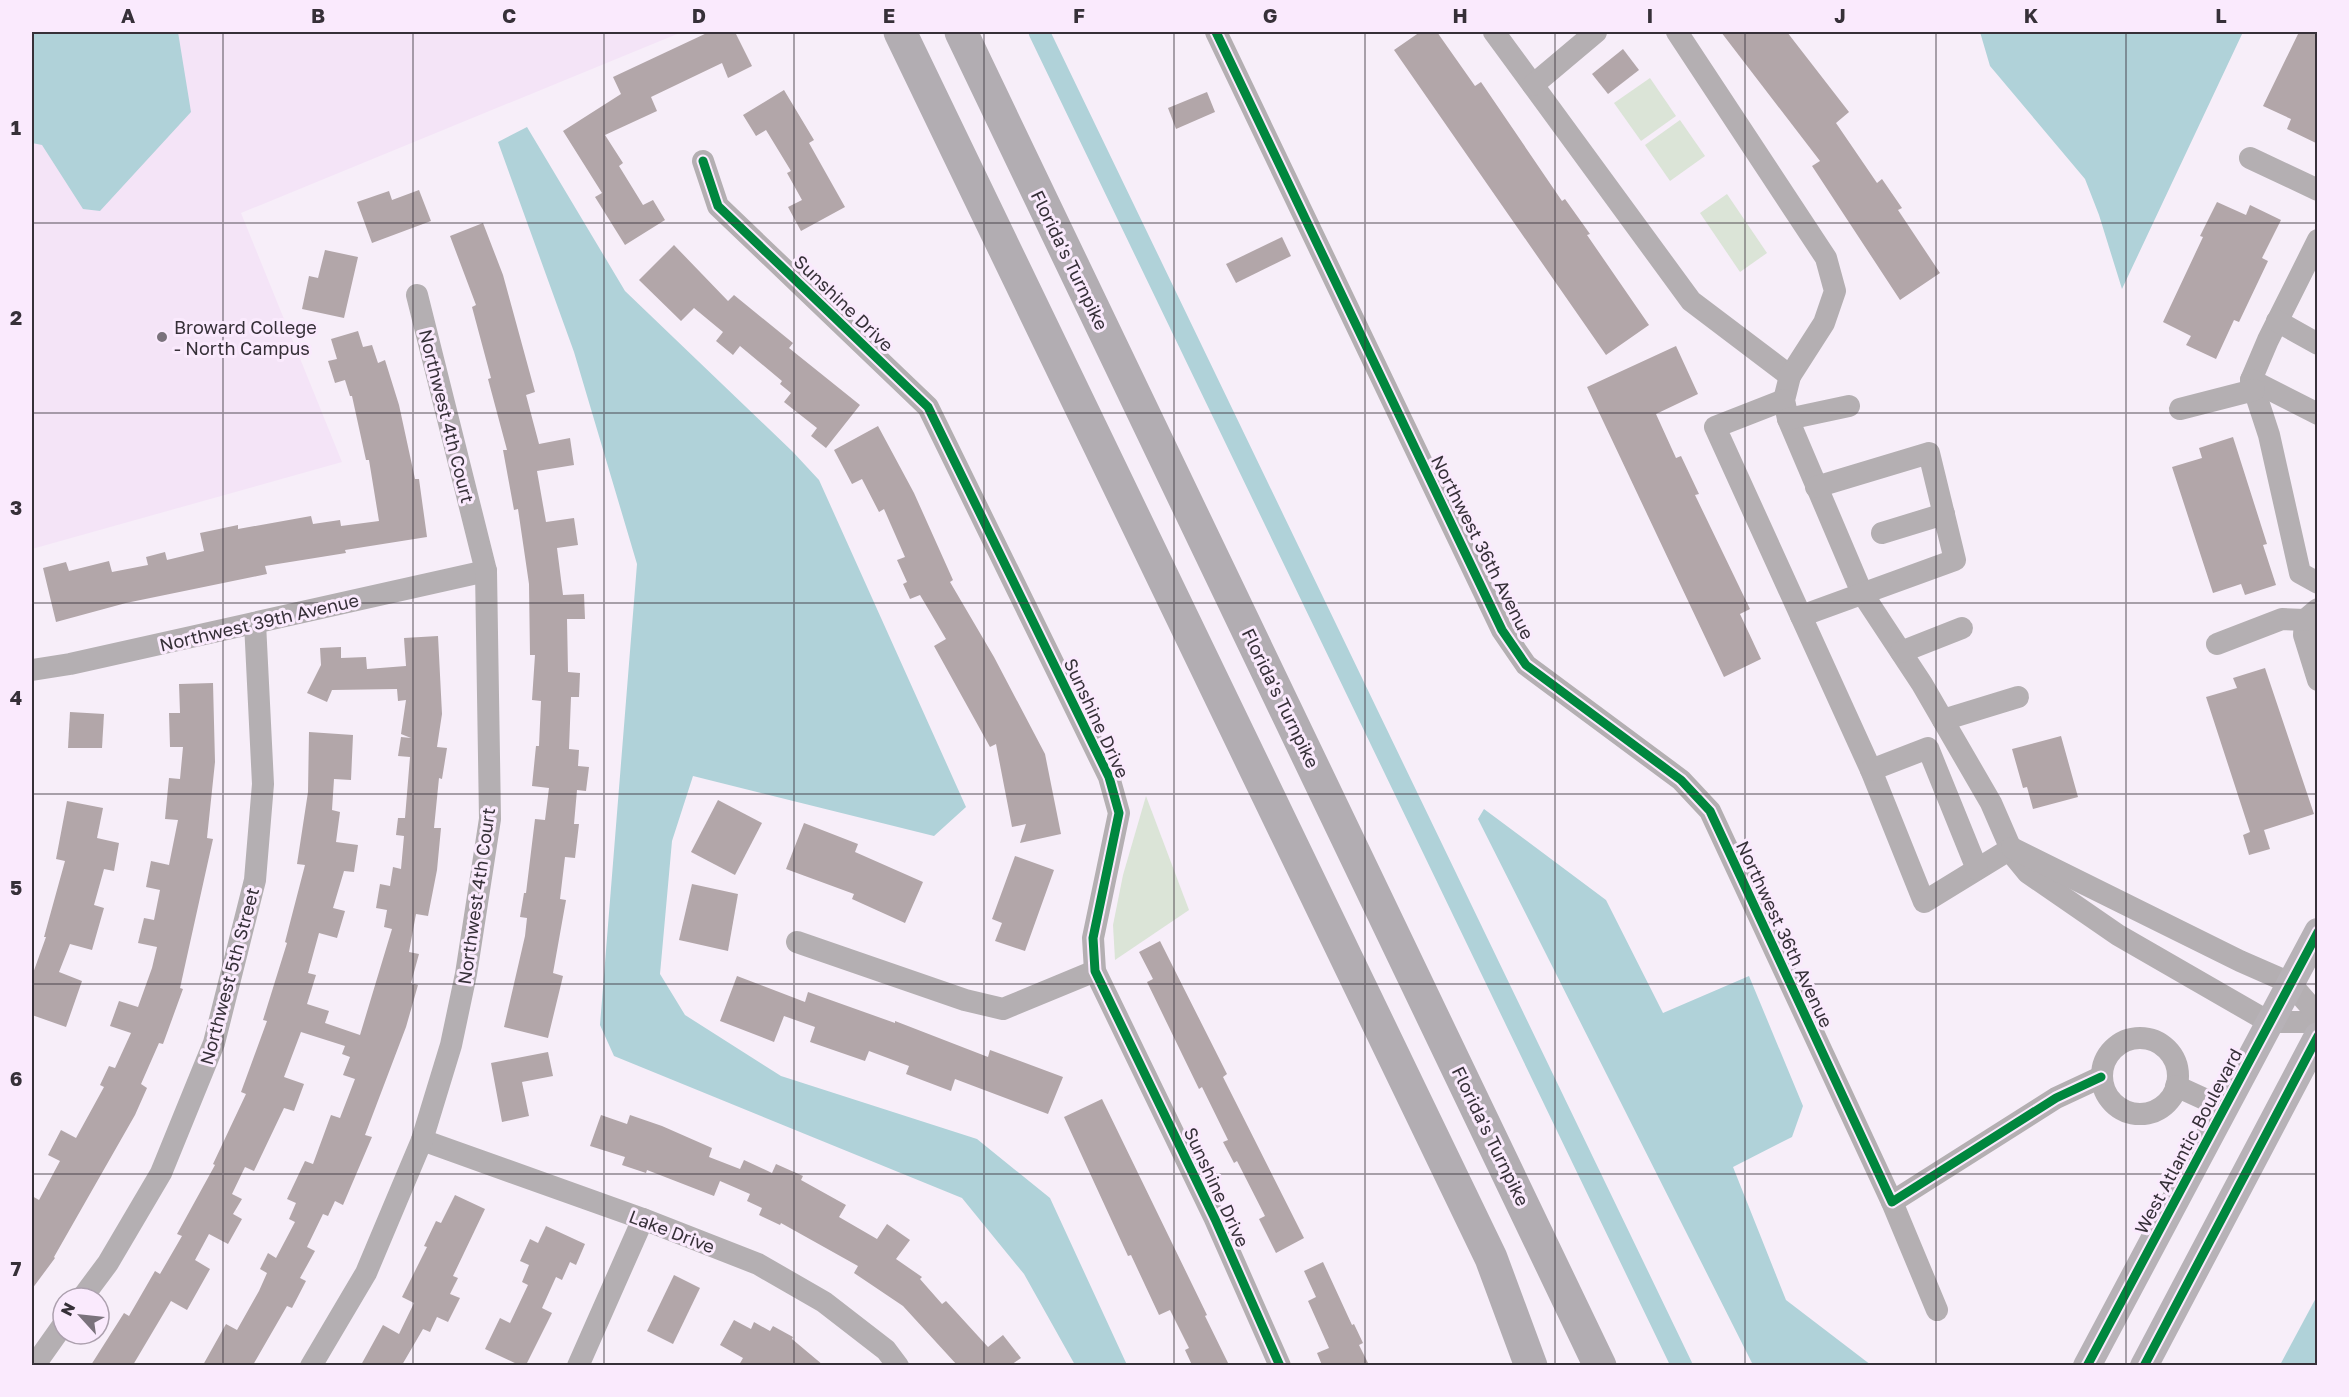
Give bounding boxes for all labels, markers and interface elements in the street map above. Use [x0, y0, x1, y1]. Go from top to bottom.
text: A [121, 3, 135, 27]
text: B [311, 3, 325, 27]
text: C [502, 3, 516, 27]
text: D [692, 3, 706, 27]
text: E [883, 3, 895, 27]
text: F [1073, 3, 1085, 27]
text: G [1263, 3, 1277, 27]
text: H [1452, 3, 1468, 27]
text: I [1647, 3, 1653, 27]
text: J [1834, 3, 1846, 27]
text: K [2024, 3, 2039, 27]
text: L [2215, 3, 2227, 27]
text: 1 [11, 115, 21, 139]
street label: Florida's Turnpike [1027, 187, 1113, 333]
street label: Sunshine Drive [790, 250, 898, 356]
text: 2 [10, 305, 22, 329]
place label: Broward College - North Campus [174, 316, 317, 359]
street label: Northwest 4th Court [415, 327, 479, 505]
marker: Broward College - North Campus [155, 330, 169, 344]
street label: Northwest 36th Avenue [1427, 451, 1539, 643]
text: 3 [10, 495, 22, 519]
street label: Northwest 39th Avenue [157, 588, 361, 656]
street label: Florida's Turnpike [1238, 625, 1324, 771]
street label: Sunshine Drive [1060, 655, 1134, 781]
text: 4 [10, 685, 22, 709]
street label: Northwest 4th Court [453, 806, 499, 986]
street label: Northwest 36th Avenue [1732, 837, 1838, 1031]
text: 5 [10, 875, 22, 899]
street label: Northwest 5th Street [195, 885, 263, 1067]
street label: West Atlantic Boulevard [2130, 1044, 2246, 1238]
street label: Florida's Turnpike [1448, 1063, 1534, 1209]
text: 6 [10, 1066, 22, 1090]
street label: Sunshine Drive [1180, 1124, 1254, 1250]
street label: Lake Drive [626, 1205, 718, 1257]
text: 7 [11, 1256, 22, 1280]
north arrow [51, 1286, 111, 1346]
text: N [56, 1299, 79, 1319]

